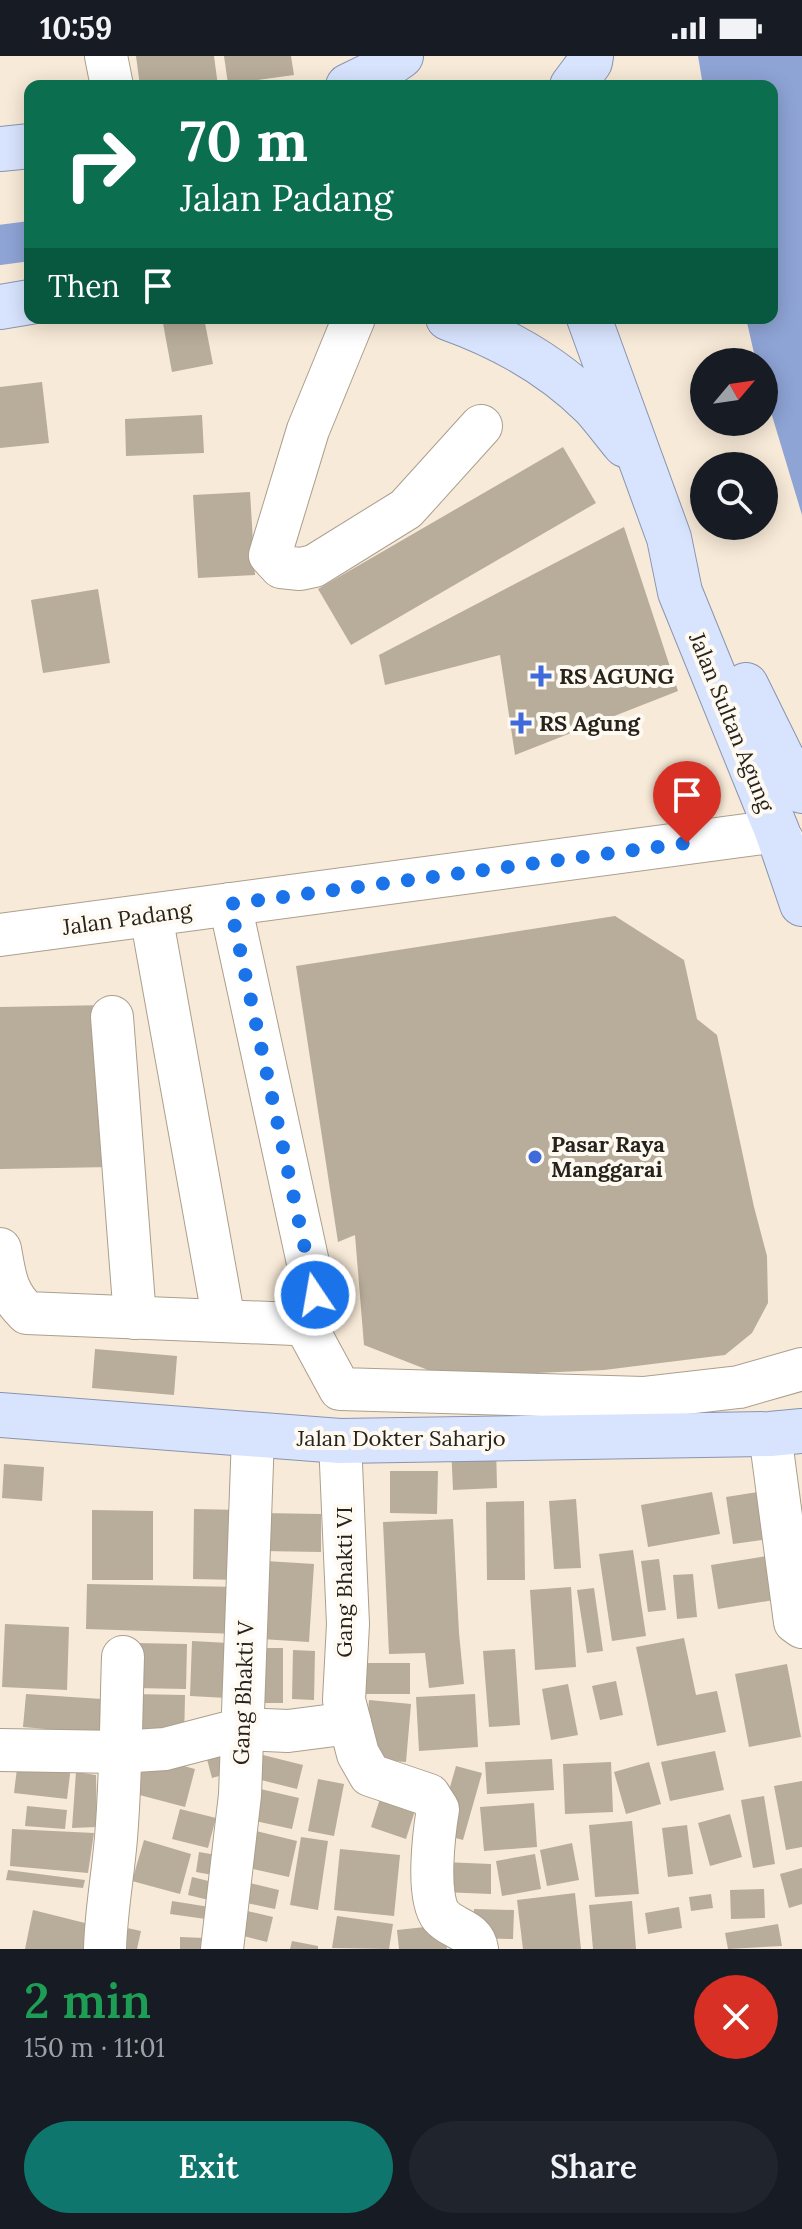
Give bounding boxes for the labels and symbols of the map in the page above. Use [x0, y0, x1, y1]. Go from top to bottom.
north arrow [690, 348, 778, 436]
street label: Jalan Sultan Agung [683, 627, 781, 816]
place label: RS AGUNG [559, 662, 674, 690]
marker: RS AGUNG [530, 665, 552, 687]
place label: RS Agung [539, 709, 640, 737]
marker: RS Agung [510, 712, 532, 734]
pin [653, 761, 721, 843]
street label: Jalan Padang [60, 895, 194, 941]
place label: Pasar Raya Manggarai [551, 1130, 665, 1183]
marker: Pasar Raya Manggarai [526, 1148, 544, 1166]
position arrow [273, 1253, 357, 1337]
street label: Jalan Dokter Saharjo [295, 1424, 506, 1452]
street label: Gang Bhakti VI [330, 1506, 358, 1658]
street label: Gang Bhakti V [226, 1620, 260, 1765]

